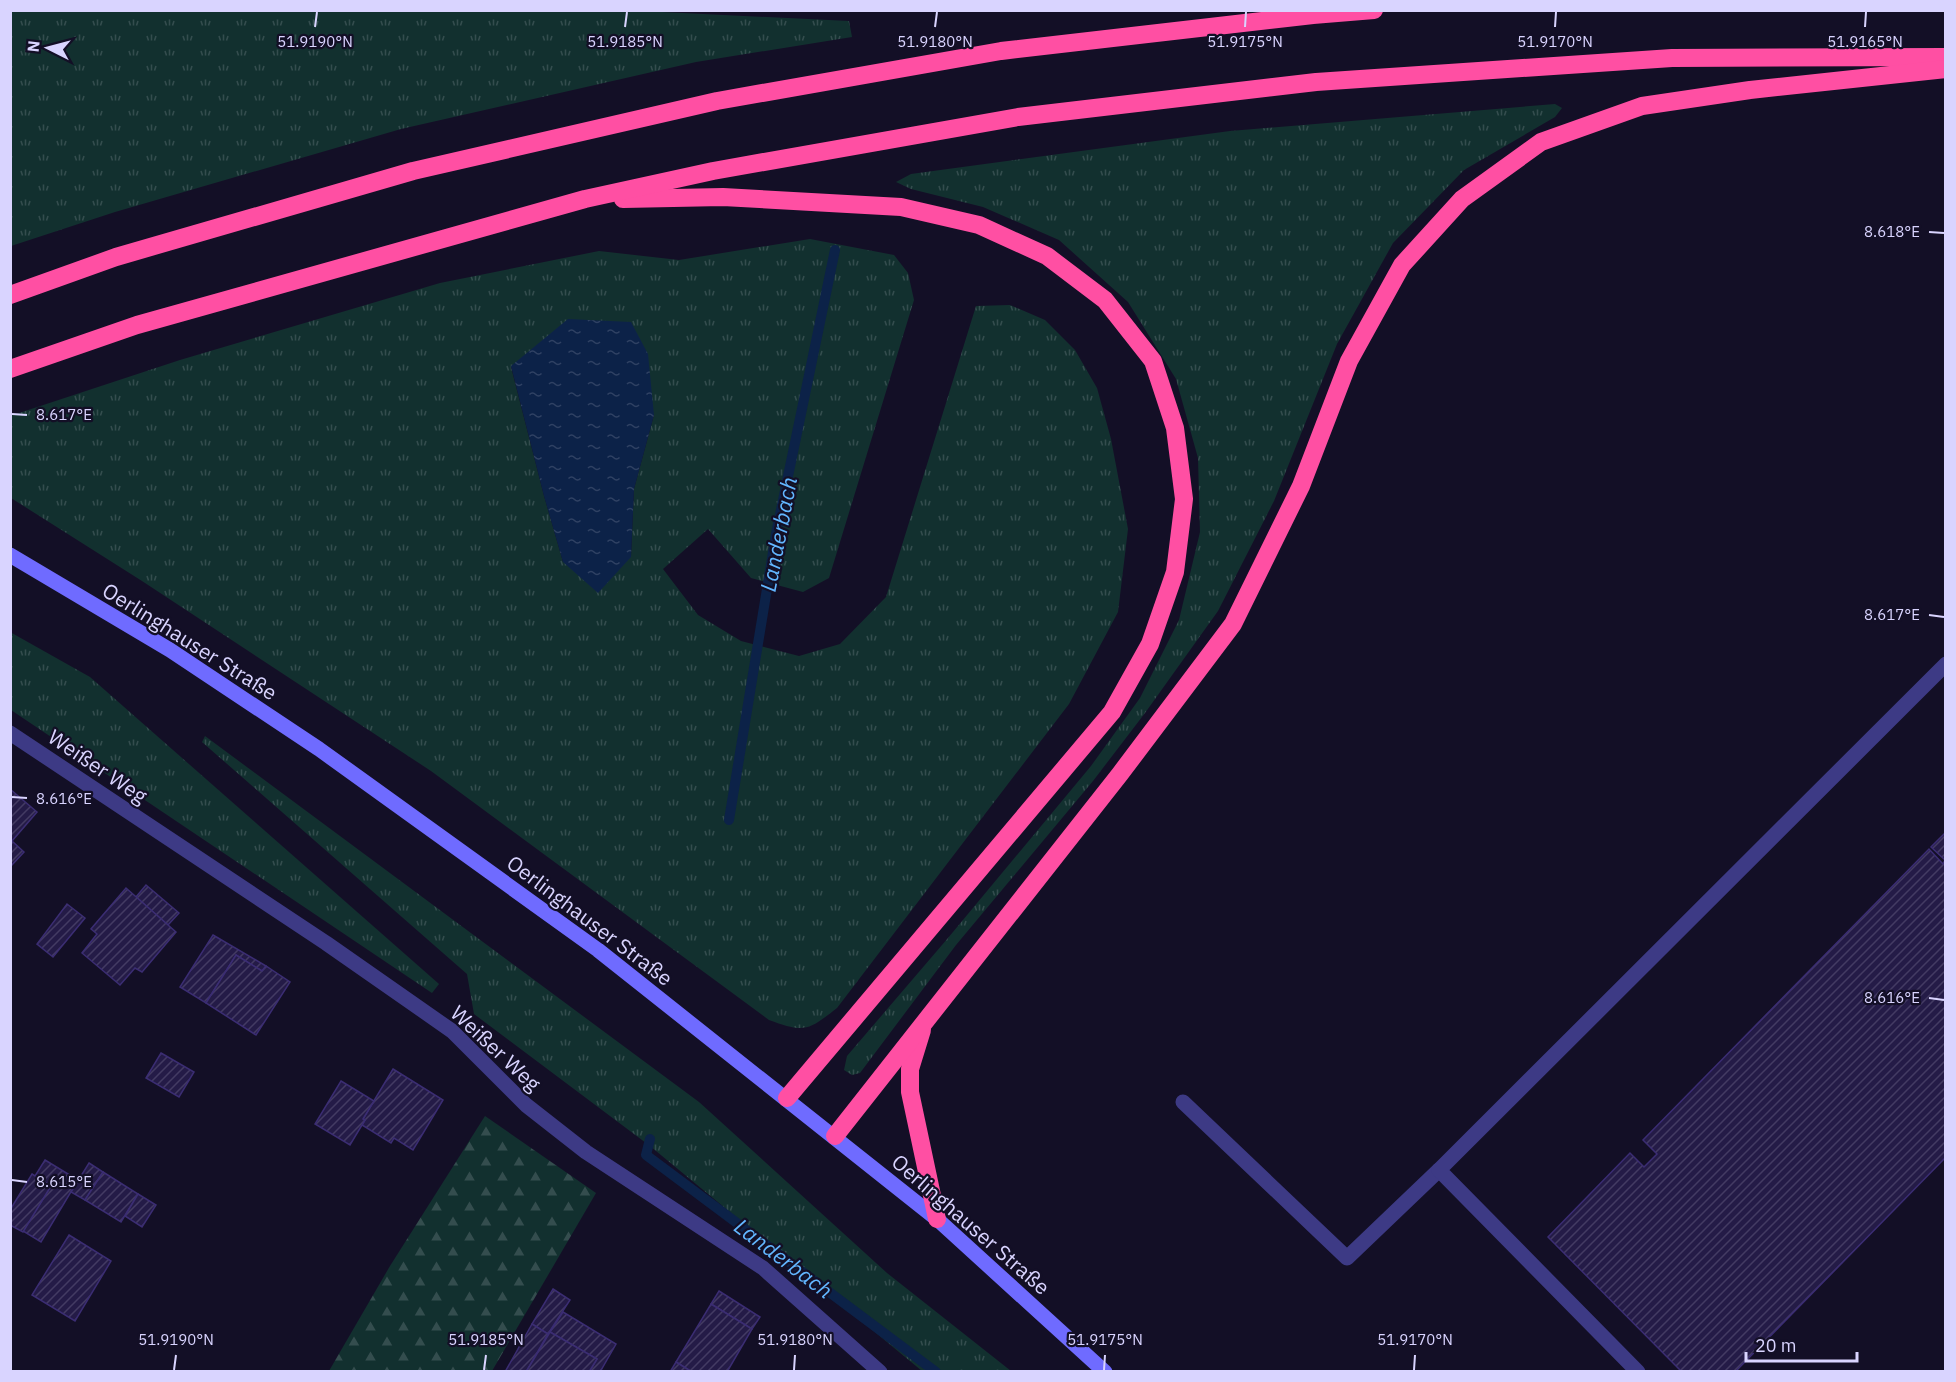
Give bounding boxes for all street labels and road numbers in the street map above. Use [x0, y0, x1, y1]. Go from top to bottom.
street label: Oerlinghauser Straße [97, 576, 283, 706]
street label: Weißer Weg [43, 723, 153, 809]
street label: Oerlinghauser Straße [501, 848, 679, 992]
street label: Weißer Weg [445, 999, 547, 1097]
street label: Oerlinghauser Straße [886, 1148, 1056, 1300]

